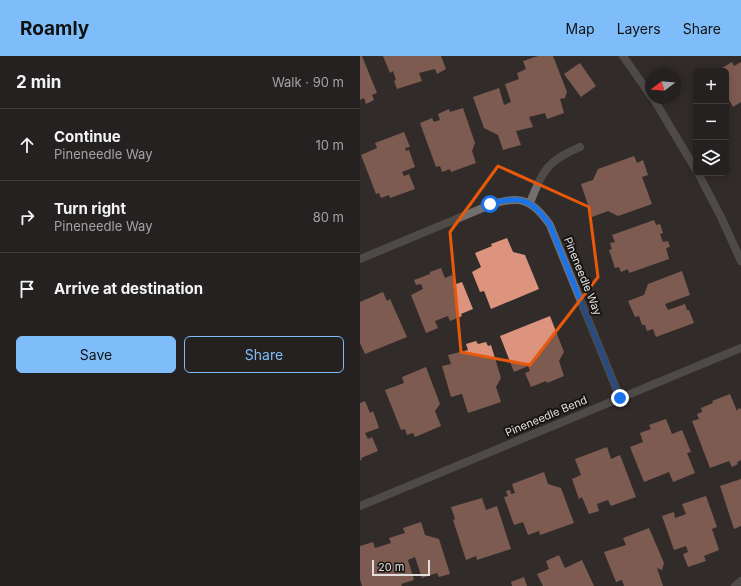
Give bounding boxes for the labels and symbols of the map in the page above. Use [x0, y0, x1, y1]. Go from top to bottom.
north arrow [645, 68, 681, 104]
route start [481, 195, 499, 213]
street label: Pineneedle Way [561, 235, 605, 317]
route end [611, 389, 629, 407]
street label: Pineneedle Bend [503, 392, 589, 440]
scale bar [372, 558, 430, 577]

